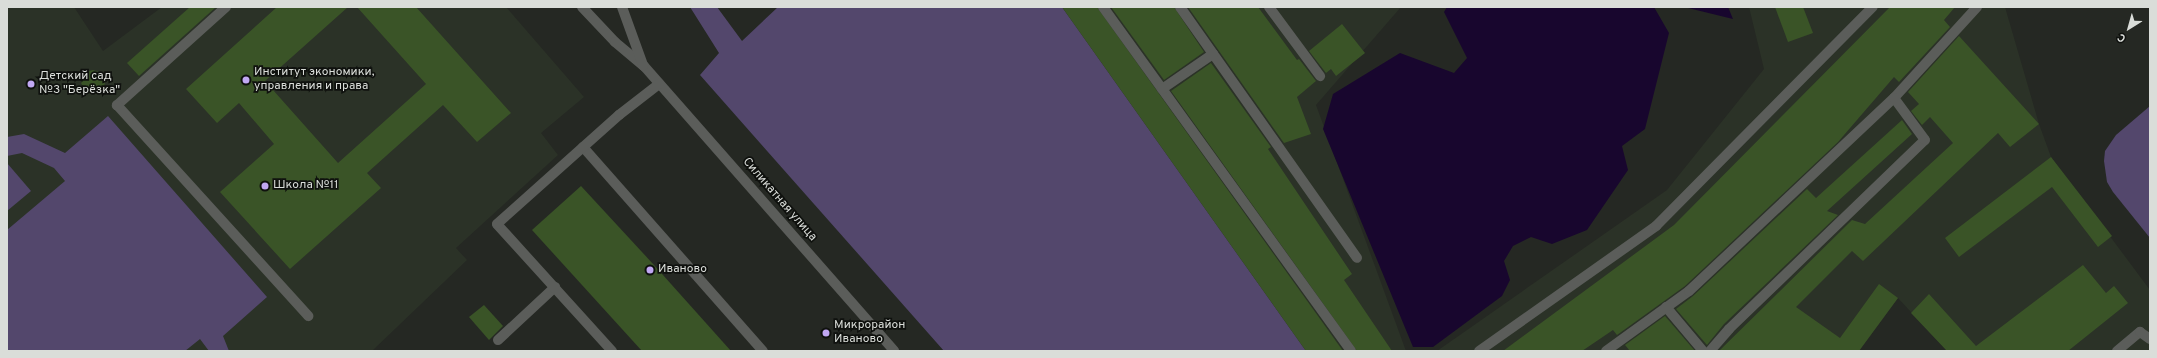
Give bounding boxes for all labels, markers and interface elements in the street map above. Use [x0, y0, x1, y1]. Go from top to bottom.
north arrow [2109, 8, 2149, 48]
text: С [2115, 30, 2129, 45]
place label: Институт экономики, управления и права [254, 66, 375, 94]
place label: Детский сад №3 "Берёзка" [39, 70, 120, 98]
marker: Институт экономики, управления и права [241, 75, 251, 85]
marker: Детский сад №3 "Берёзка" [26, 79, 36, 89]
street label: Силикатная улица [739, 155, 819, 245]
place label: Школа №11 [273, 179, 339, 193]
marker: Школа №11 [260, 181, 270, 191]
place label: Иваново [658, 263, 707, 277]
marker: Иваново [645, 265, 655, 275]
place label: Микрорайон Иваново [834, 319, 905, 347]
marker: Микрорайон Иваново [821, 328, 831, 338]

